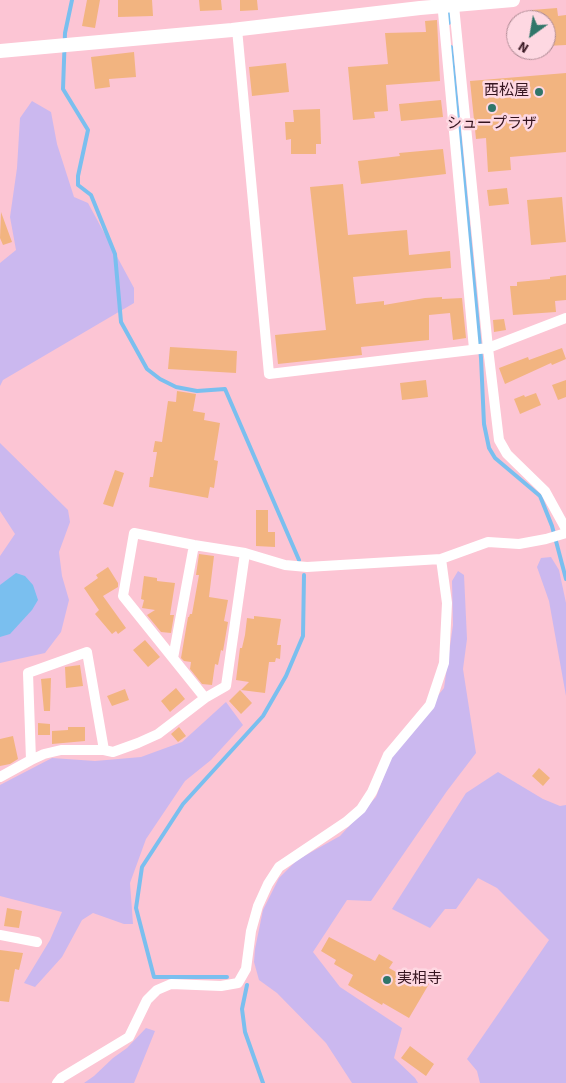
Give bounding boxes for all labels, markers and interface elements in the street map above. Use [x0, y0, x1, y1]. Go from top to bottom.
north arrow [506, 10, 556, 60]
text: N [514, 36, 533, 58]
place label: 西松屋 [484, 83, 529, 101]
marker: 西松屋 [533, 86, 545, 98]
marker: シュープラザ [486, 102, 498, 114]
place label: シュープラザ [447, 116, 537, 134]
place label: 実相寺 [397, 971, 442, 989]
marker: 実相寺 [381, 974, 393, 986]

